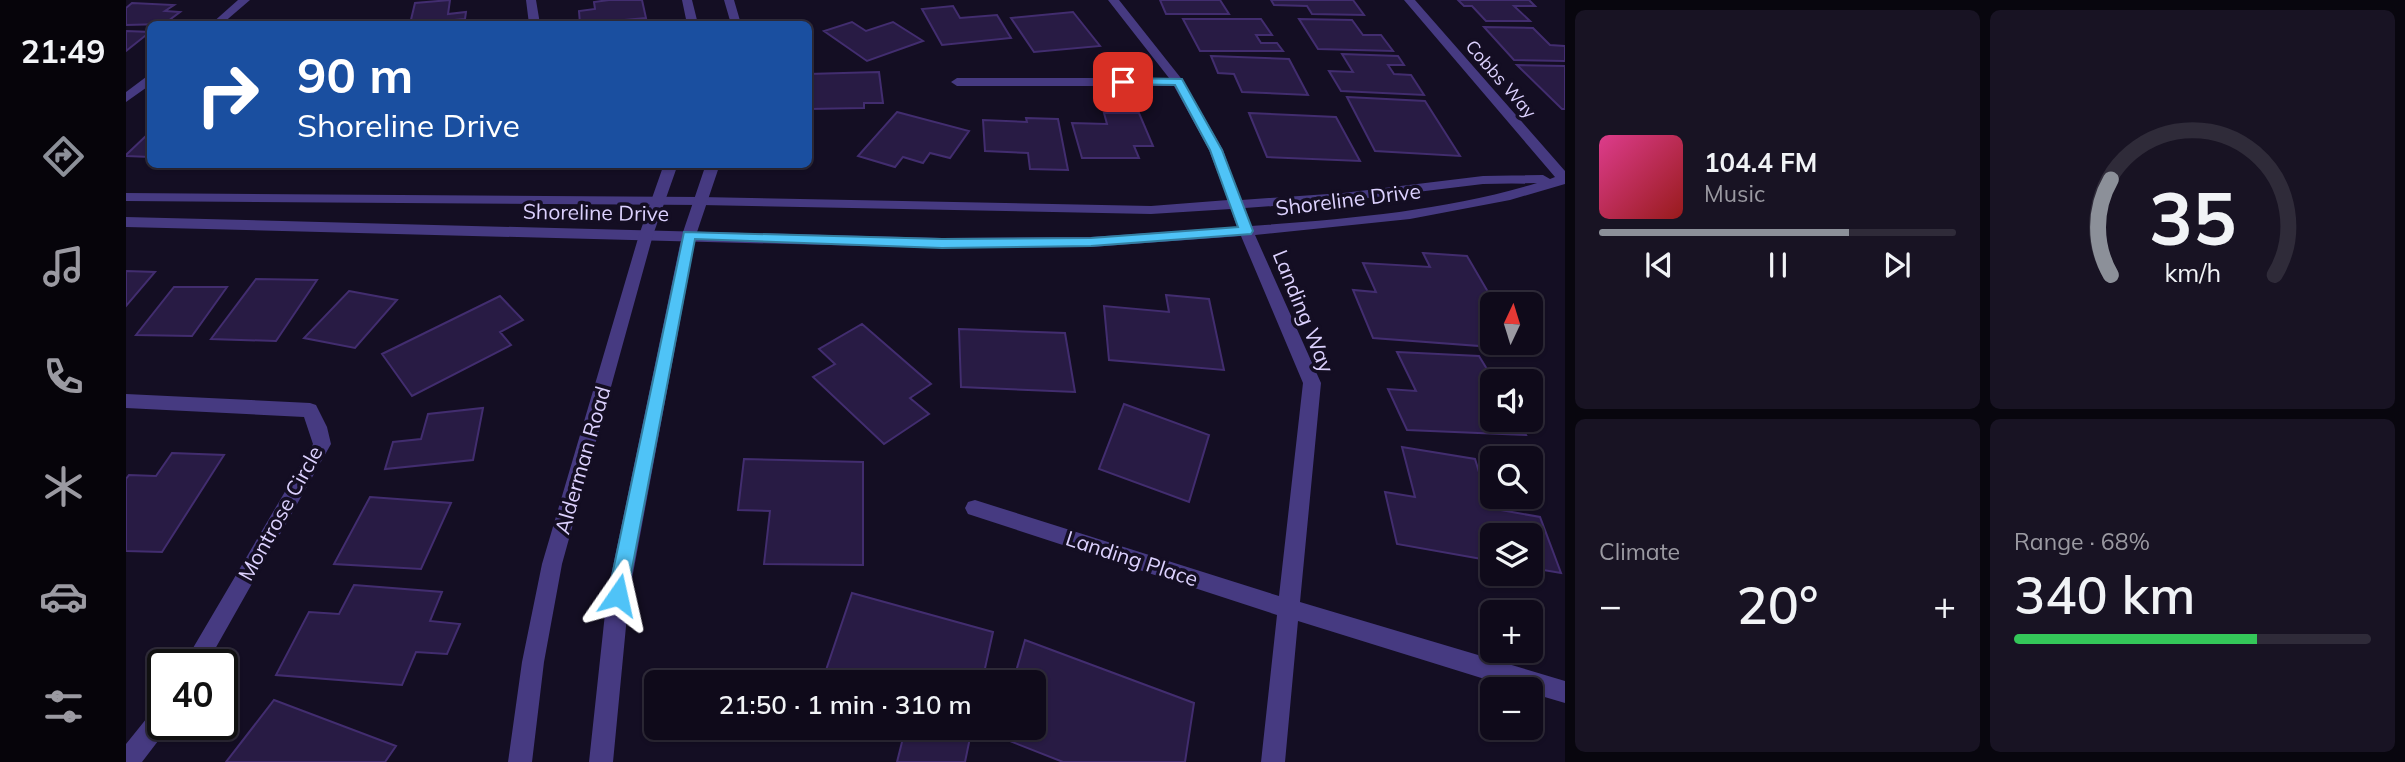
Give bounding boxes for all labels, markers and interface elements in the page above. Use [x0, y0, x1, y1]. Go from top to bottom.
text: 21:49 [21, 31, 105, 71]
street label: Cobbs Way [1461, 35, 1542, 123]
text: 90 m [297, 44, 413, 105]
icon: right [182, 49, 273, 140]
pin [1093, 52, 1153, 112]
icon: arrive [1104, 63, 1142, 101]
text: Shoreline Drive [297, 105, 520, 145]
icon: directions [39, 132, 88, 181]
text: 104.4 FM [1704, 146, 1817, 179]
text: 35 [2149, 173, 2236, 264]
street label: Shoreline Drive [1274, 177, 1422, 221]
text: Music [1704, 179, 1765, 208]
street label: Shoreline Drive [523, 198, 669, 226]
icon: music [39, 242, 88, 291]
street label: Landing Way [1268, 246, 1340, 376]
icon: previous [1640, 246, 1678, 284]
icon: pause [1759, 246, 1797, 284]
icon: next [1878, 246, 1916, 284]
text: km/h [2164, 257, 2221, 288]
north arrow [1480, 292, 1544, 355]
map controls [1480, 292, 1543, 740]
icon: phone [39, 352, 88, 401]
button: sound [1480, 369, 1543, 432]
street label: Alderman Road [549, 383, 615, 537]
street label: Montrose Circle [232, 441, 328, 585]
button: search [1480, 446, 1543, 509]
icon: climate [39, 462, 88, 511]
button: layers [1480, 523, 1543, 586]
street label: Landing Place [1063, 524, 1201, 592]
text: Range · 68% [2014, 527, 2150, 556]
text: Climate [1599, 537, 1680, 566]
position arrow [581, 558, 655, 632]
text: 340 km [2014, 562, 2195, 627]
icon: car [39, 572, 88, 621]
text: 20° [1737, 572, 1818, 637]
text: − [1599, 581, 1622, 629]
text: + [1933, 581, 1956, 629]
button: + [1480, 600, 1543, 663]
speed limit sign: 40 [147, 649, 238, 740]
button: − [1480, 677, 1543, 740]
icon: filters [39, 682, 88, 731]
text: 21:50 · 1 min · 310 m [718, 688, 972, 721]

